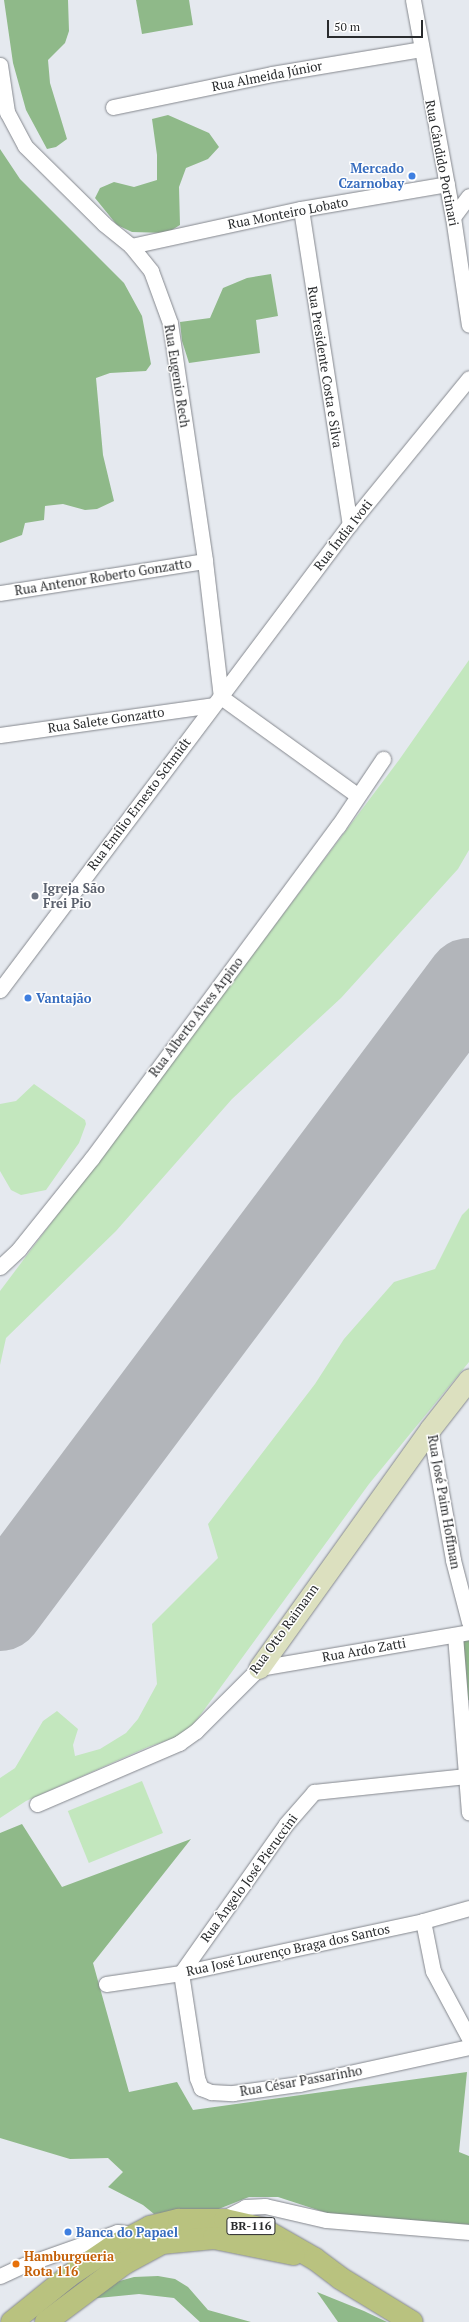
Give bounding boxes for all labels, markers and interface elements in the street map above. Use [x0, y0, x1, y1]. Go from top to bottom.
scale bar [329, 12, 425, 38]
text: 50 m [334, 19, 360, 34]
street label: Rua Almeida Júnior [210, 58, 324, 94]
street label: Rua Cândido Portinari [422, 99, 462, 227]
place label: Mercado Czarnobay [338, 161, 404, 192]
marker: Mercado Czarnobay [407, 171, 417, 181]
street label: Rua Monteiro Lobato [227, 194, 349, 232]
street label: Rua Presidente Costa e Silva [305, 285, 345, 449]
street label: Rua Eugenio Rech [161, 323, 193, 429]
street label: Rua Índia Ivoti [311, 497, 375, 573]
street label: Rua Antenor Roberto Gonzatto [13, 555, 193, 599]
street label: Rua Salete Gonzatto [47, 704, 165, 736]
street label: Rua Emílio Ernesto Schmidt [84, 735, 194, 873]
place label: Igreja São Frei Pio [43, 881, 105, 912]
marker: Igreja São Frei Pio [30, 891, 40, 901]
street label: Rua Alberto Alves Arpino [146, 954, 246, 1080]
place label: Vantajão [36, 990, 92, 1006]
marker: Vantajão [23, 993, 33, 1003]
street label: Rua José Paim Hoffman [425, 1434, 463, 1570]
street label: Rua Otto Raimann [246, 1581, 322, 1677]
street label: Rua Ardo Zatti [321, 1635, 407, 1665]
street label: Rua Ângelo José Pieruccini [197, 1811, 301, 1945]
street label: Rua José Lourenço Braga dos Santos [185, 1921, 391, 1979]
street label: Rua César Passarinho [239, 2063, 363, 2099]
road number: BR-116 [226, 2216, 276, 2236]
place label: Banca do Papael [76, 2224, 178, 2240]
marker: Banca do Papael [63, 2227, 73, 2237]
place label: Hamburgueria Rota 116 [24, 2249, 114, 2280]
marker: Hamburgueria Rota 116 [11, 2259, 21, 2269]

